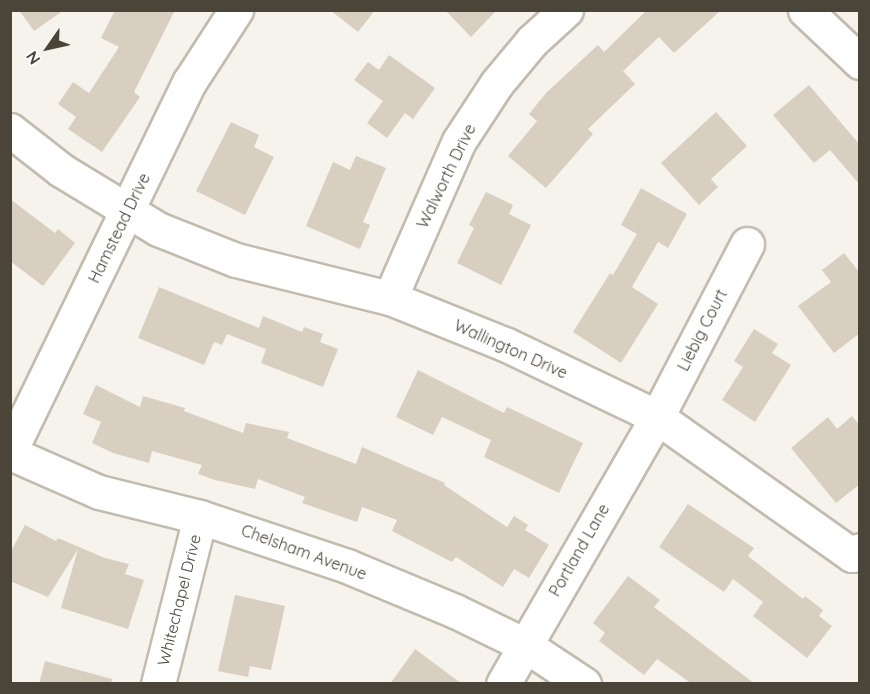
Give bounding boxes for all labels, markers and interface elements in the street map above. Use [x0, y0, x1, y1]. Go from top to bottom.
north arrow [18, 18, 78, 78]
text: N [22, 48, 45, 69]
street label: Walworth Drive [412, 121, 480, 231]
street label: Hamstead Drive [84, 170, 154, 286]
street label: Liebig Court [673, 286, 731, 374]
street label: Wallington Drive [451, 315, 571, 383]
street label: Portland Lane [545, 500, 613, 600]
street label: Chelsham Avenue [239, 520, 369, 584]
street label: Whitechapel Drive [153, 532, 205, 668]

